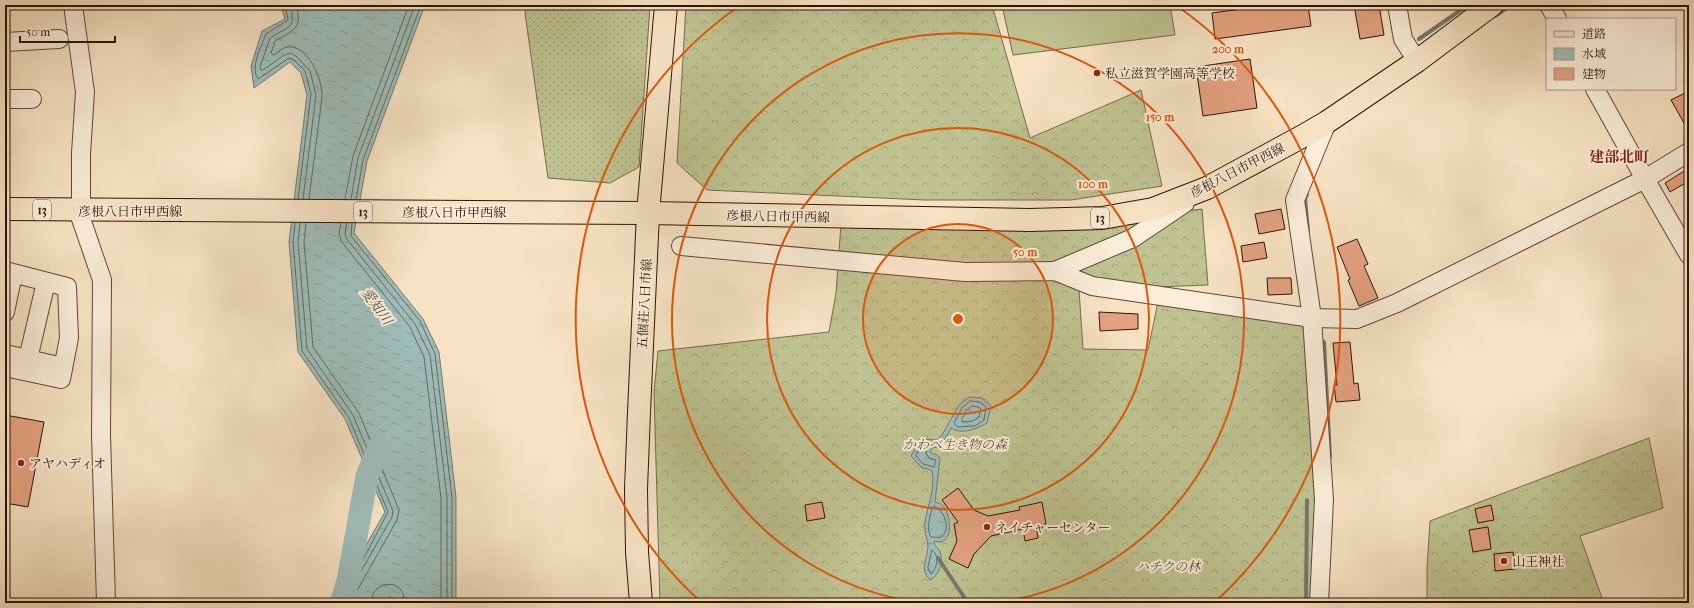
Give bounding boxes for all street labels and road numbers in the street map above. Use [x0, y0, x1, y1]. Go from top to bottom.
street label: 彦根八日市甲西線 [1187, 140, 1287, 201]
road number: 13 [33, 200, 51, 220]
road number: 13 [354, 202, 372, 222]
street label: 彦根八日市甲西線 [78, 204, 182, 219]
street label: 彦根八日市甲西線 [402, 205, 506, 220]
street label: 彦根八日市甲西線 [726, 208, 830, 225]
road number: 13 [1091, 208, 1109, 228]
street label: 五個荘八日市線 [635, 258, 654, 350]

